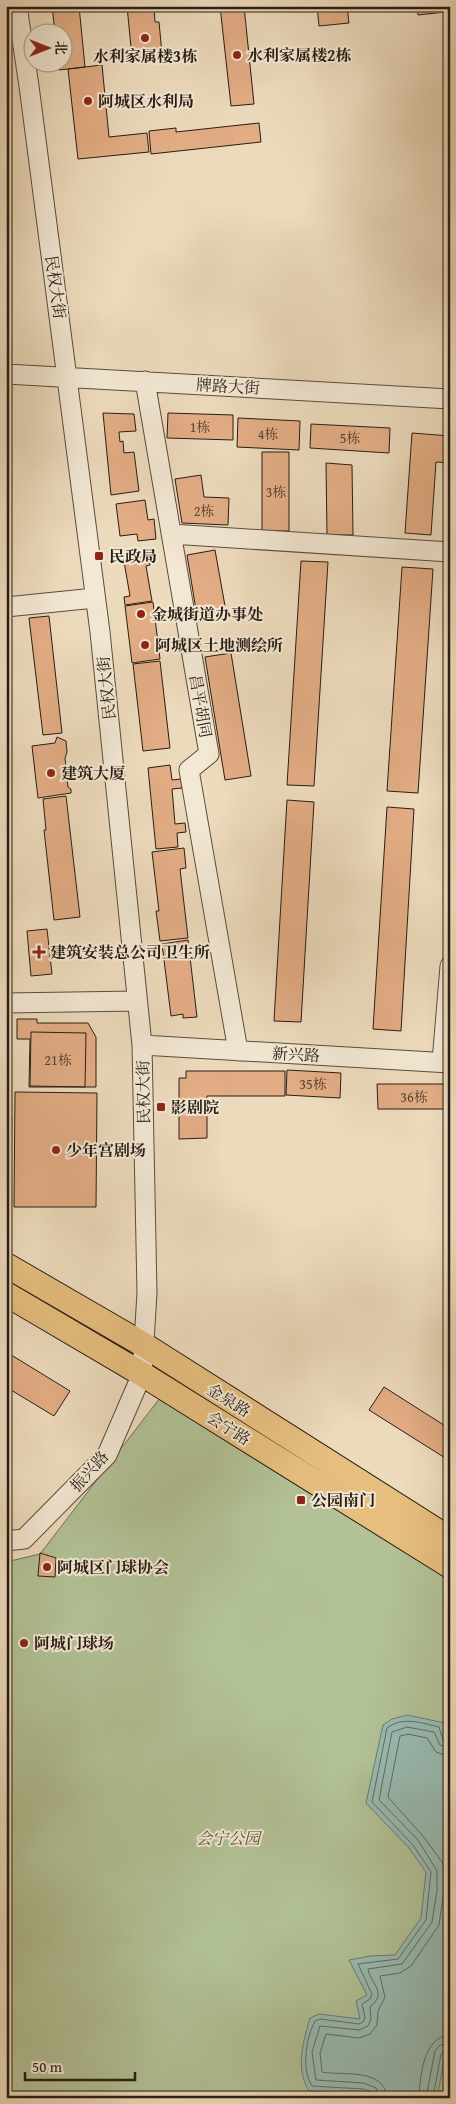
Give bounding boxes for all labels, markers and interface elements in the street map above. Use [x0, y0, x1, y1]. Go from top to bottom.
north arrow [22, 22, 72, 72]
marker: 水利家属楼3栋 [139, 32, 151, 44]
text: 北 [51, 41, 71, 55]
place label: 水利家属楼2栋 [247, 43, 351, 67]
place label: 水利家属楼3栋 [93, 44, 197, 68]
marker: 水利家属楼2栋 [231, 49, 243, 61]
place label: 阿城区水利局 [98, 89, 194, 113]
marker: 阿城区水利局 [82, 95, 94, 107]
street label: 民权大街 [40, 254, 72, 320]
street label: 牌路大街 [195, 372, 261, 400]
house number: 1栋 [190, 417, 210, 437]
house number: 4栋 [258, 424, 278, 444]
house number: 5栋 [340, 428, 360, 448]
house number: 3栋 [266, 482, 286, 502]
house number: 2栋 [194, 501, 214, 521]
place label: 民政局 [109, 544, 157, 568]
marker: 民政局 [93, 550, 105, 562]
place label: 金城街道办事处 [151, 602, 263, 626]
marker: 金城街道办事处 [135, 608, 147, 620]
place label: 阿城区土地测绘所 [155, 633, 283, 657]
marker: 阿城区土地测绘所 [139, 639, 151, 651]
street label: 民权大街 [91, 655, 121, 721]
street label: 昌平胡同 [184, 672, 218, 740]
place label: 建筑大厦 [61, 761, 125, 785]
marker: 建筑大厦 [45, 767, 57, 779]
place label: 建筑安装总公司卫生所 [50, 940, 210, 964]
marker: 建筑安装总公司卫生所 [32, 945, 46, 959]
street label: 新兴路 [271, 1041, 321, 1067]
house number: 21栋 [44, 1050, 72, 1070]
street label: 民权大街 [130, 1060, 156, 1124]
house number: 35栋 [299, 1074, 327, 1094]
house number: 36栋 [400, 1087, 428, 1107]
place label: 影剧院 [171, 1095, 219, 1119]
marker: 影剧院 [155, 1101, 167, 1113]
place label: 少年宫剧场 [66, 1138, 146, 1162]
marker: 少年宫剧场 [50, 1144, 62, 1156]
street label: 金泉路 [202, 1377, 256, 1423]
street label: 会宁路 [202, 1405, 256, 1451]
street label: 振兴路 [64, 1445, 114, 1497]
place label: 公园南门 [311, 1488, 375, 1512]
marker: 公园南门 [295, 1494, 307, 1506]
place label: 阿城区门球协会 [57, 1555, 169, 1579]
marker: 阿城区门球协会 [41, 1561, 53, 1573]
place label: 阿城门球场 [34, 1631, 114, 1655]
marker: 阿城门球场 [18, 1637, 30, 1649]
park label: 会宁公园 [196, 1826, 263, 1850]
scale bar [25, 2049, 135, 2081]
text: 50 m [32, 2056, 63, 2077]

